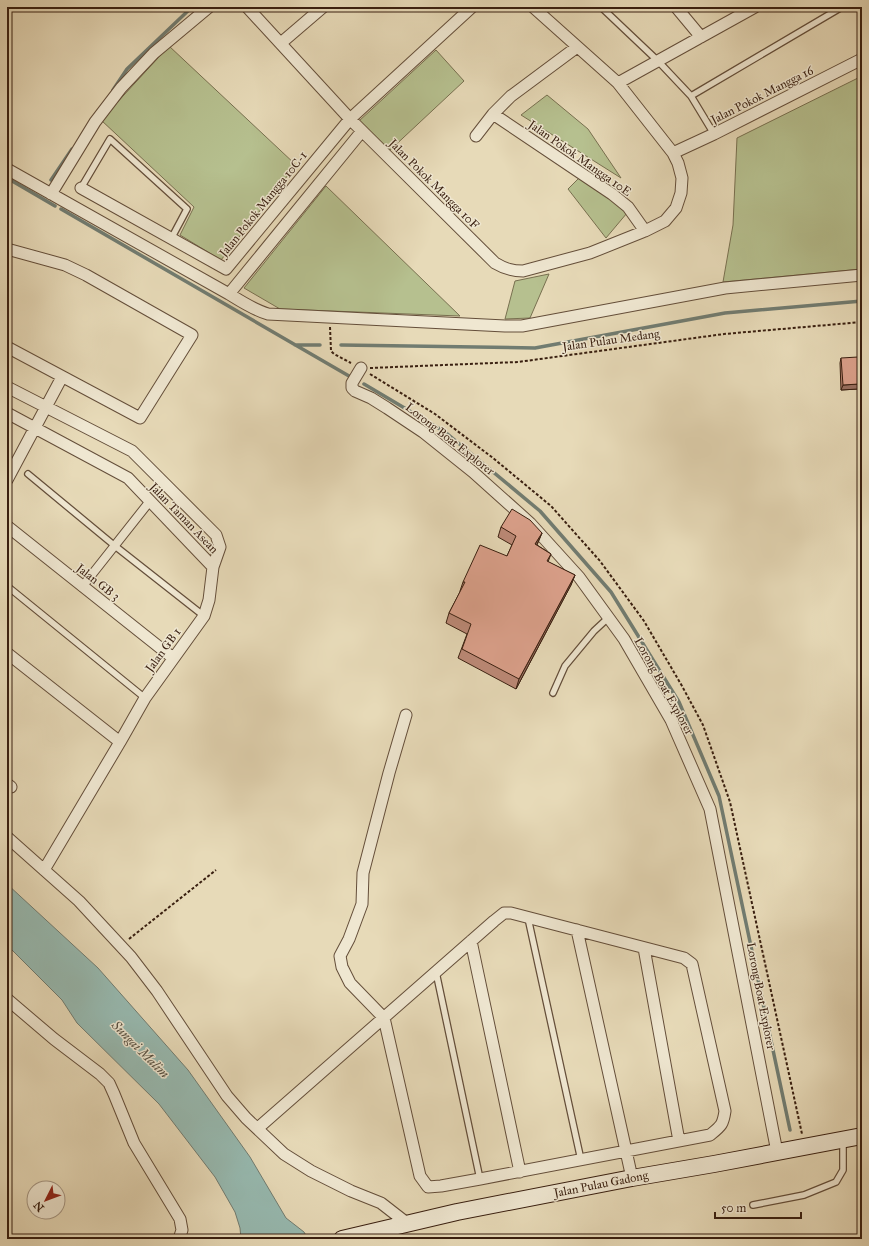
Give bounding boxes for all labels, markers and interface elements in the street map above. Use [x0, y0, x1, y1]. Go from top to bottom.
street label: Jalan Pokok Mangga 16 [707, 63, 817, 129]
street label: Jalan Pokok Mangga 10E [524, 116, 634, 200]
street label: Jalan Pokok Mangga 10F [384, 135, 482, 233]
street label: Jalan Pokok Mangga 10C-1 [215, 148, 311, 262]
street label: Jalan Pulau Medang [560, 326, 661, 355]
street label: Lorong Boat Explorer [402, 400, 498, 479]
street label: Jalan Taman Asean [145, 478, 222, 557]
street label: Jalan GB 3 [71, 560, 123, 604]
street label: Jalan GB 1 [141, 625, 185, 677]
street label: Lorong Boat Explorer [631, 635, 697, 738]
street label: Lorong Boat Explorer [743, 941, 778, 1052]
water label: Sungai Malim [107, 1017, 173, 1082]
street label: Jalan Pulau Gadong [551, 1168, 650, 1201]
north arrow [26, 1180, 66, 1220]
scale bar [715, 1194, 801, 1220]
text: N [31, 1198, 47, 1214]
text: 50 m [721, 1201, 746, 1215]

